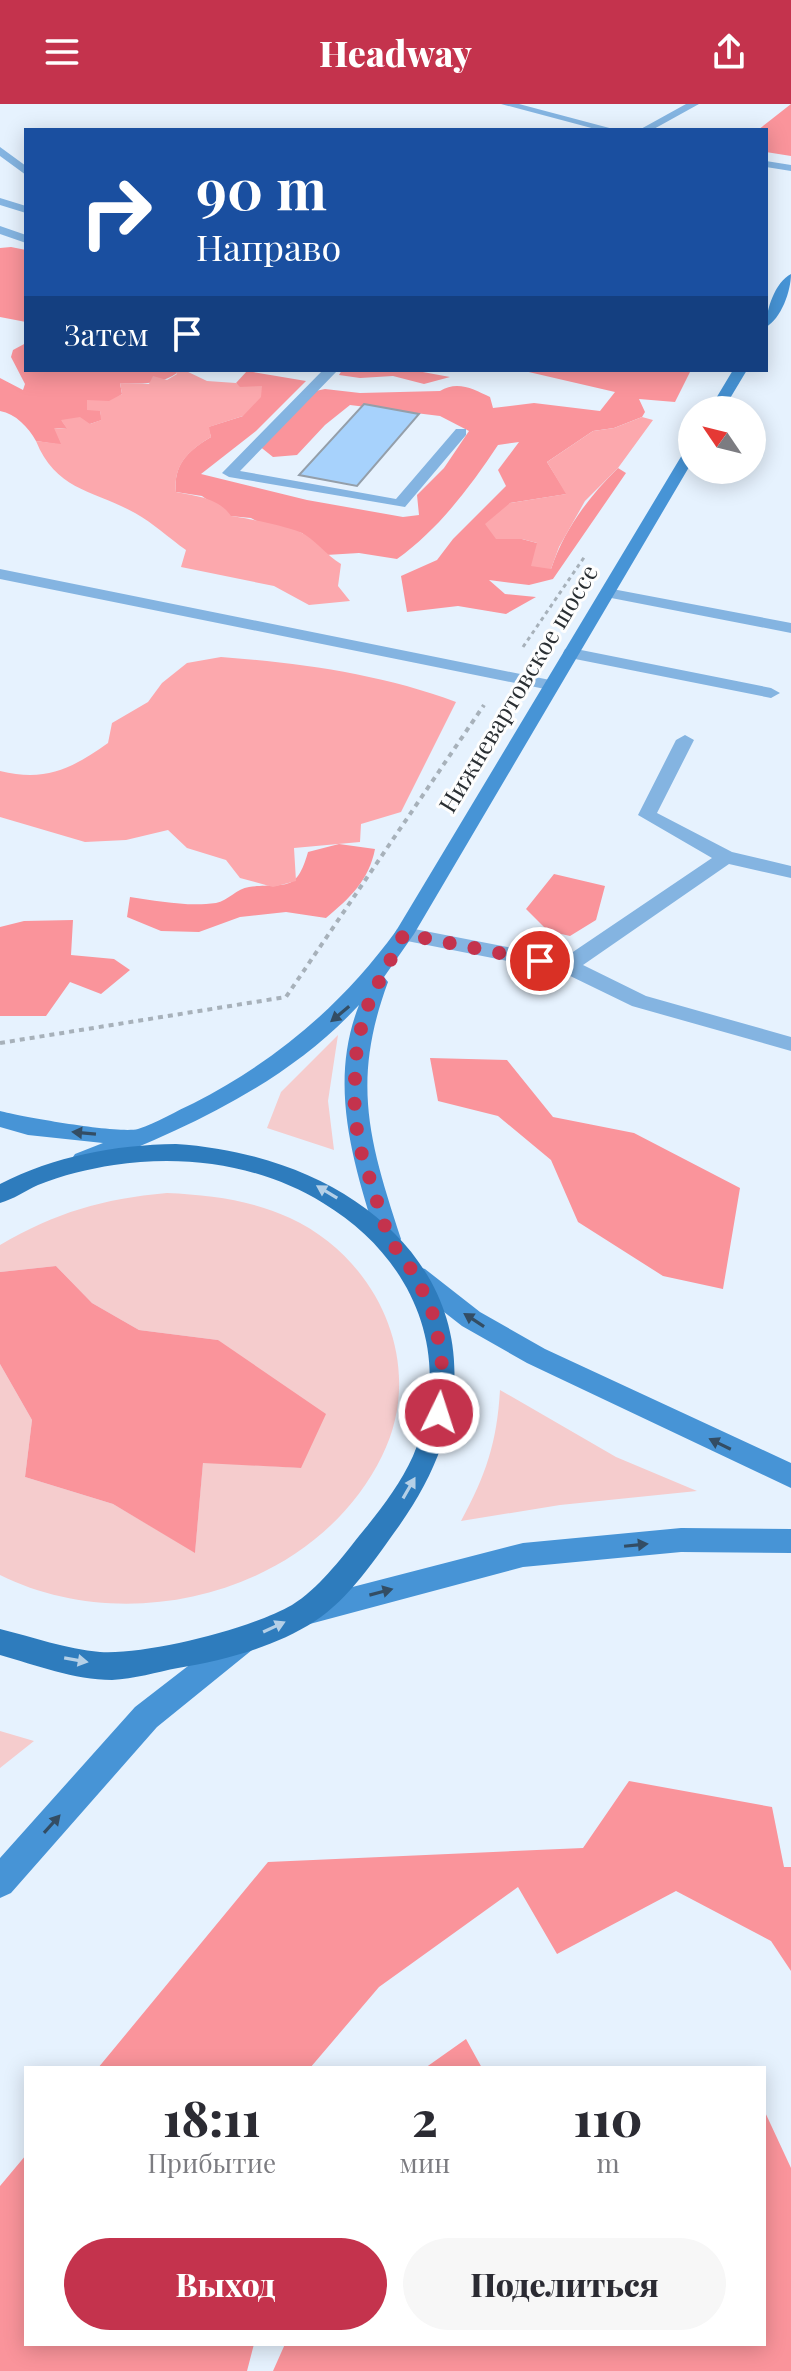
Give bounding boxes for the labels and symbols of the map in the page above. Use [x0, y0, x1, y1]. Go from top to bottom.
north arrow [678, 396, 766, 484]
street label: Нижневартовское шоссе [430, 558, 604, 818]
pin [506, 927, 574, 995]
one-way arrow [330, 1005, 350, 1022]
one-way arrow [71, 1126, 96, 1139]
one-way arrow [316, 1185, 338, 1199]
one-way arrow [463, 1312, 484, 1327]
position arrow [397, 1371, 481, 1455]
one-way arrow [708, 1437, 731, 1451]
one-way arrow [402, 1476, 416, 1499]
one-way arrow [624, 1538, 649, 1551]
one-way arrow [369, 1586, 394, 1598]
one-way arrow [262, 1620, 286, 1634]
one-way arrow [64, 1654, 89, 1666]
one-way arrow [43, 1815, 60, 1835]

